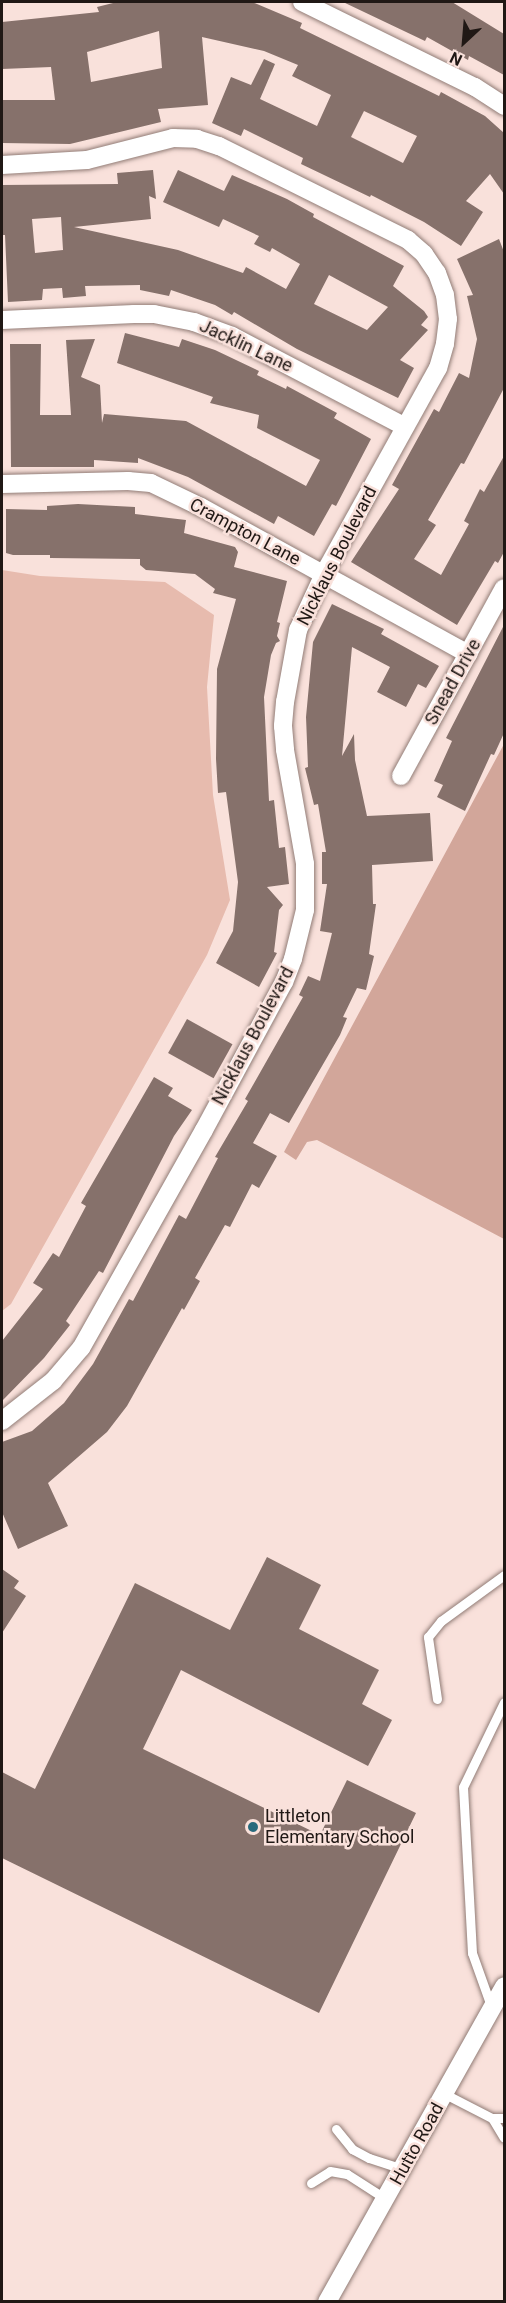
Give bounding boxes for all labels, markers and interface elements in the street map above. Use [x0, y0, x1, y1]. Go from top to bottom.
north arrow [434, 12, 494, 72]
text: N [447, 48, 465, 70]
street label: Jacklin Lane [196, 315, 296, 377]
street label: Nicklaus Boulevard [293, 483, 381, 629]
street label: Crampton Lane [186, 494, 304, 570]
street label: Snead Drive [421, 635, 485, 729]
street label: Nicklaus Boulevard [207, 963, 299, 1109]
place label: Littleton Elementary School [265, 1806, 414, 1848]
marker: Littleton Elementary School [246, 1820, 260, 1834]
street label: Hutto Road [386, 2099, 448, 2189]

